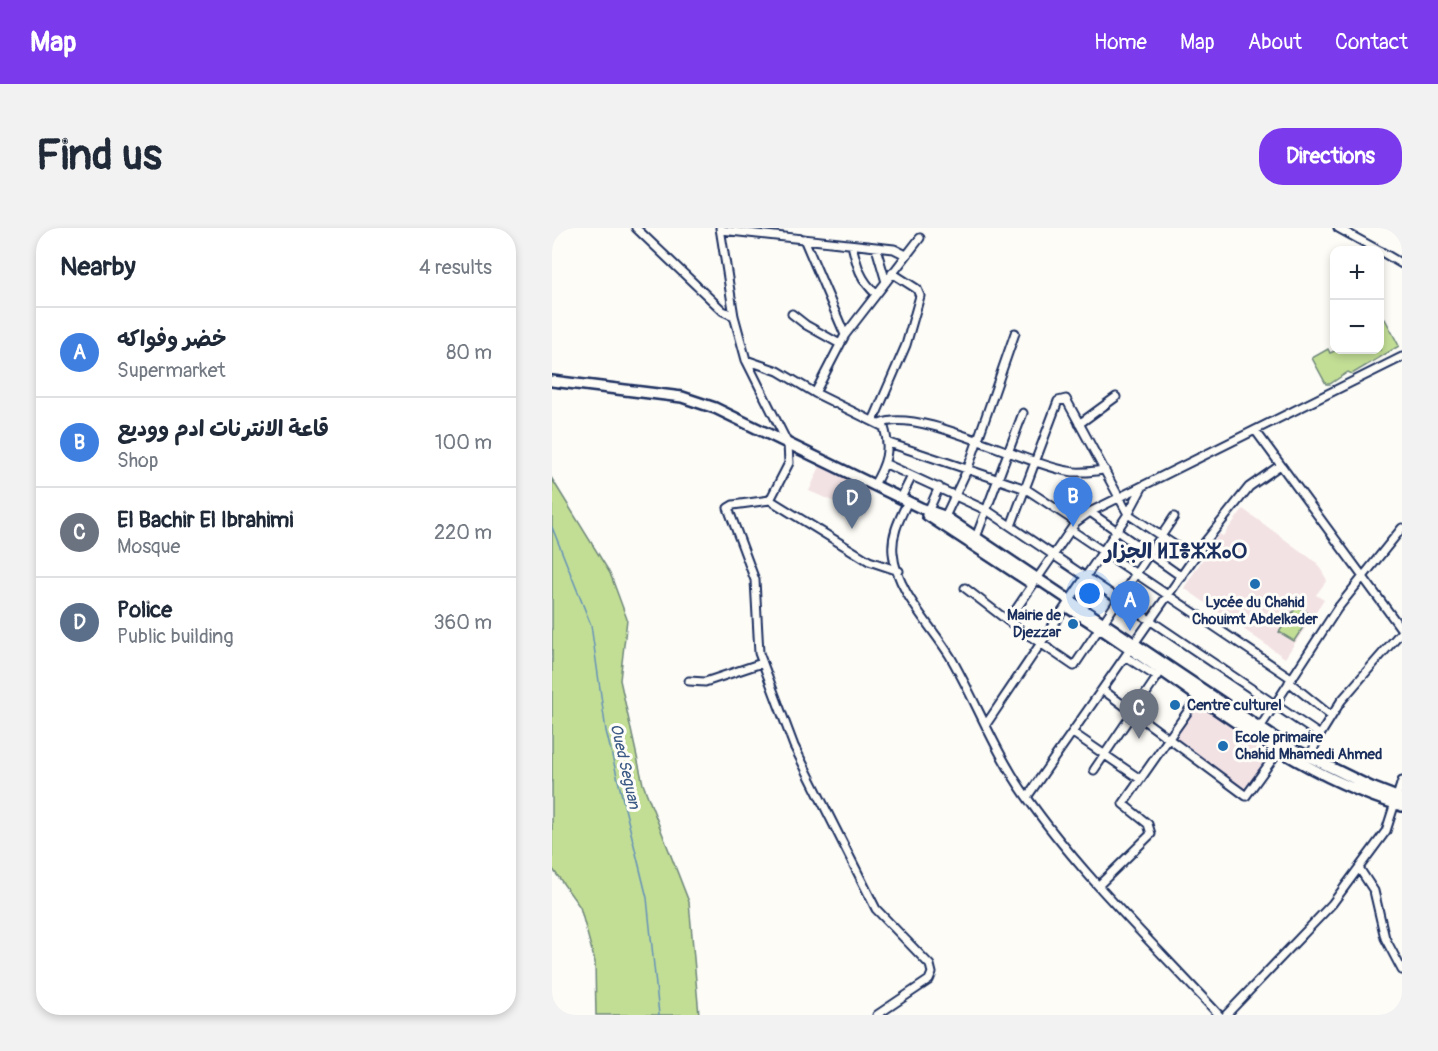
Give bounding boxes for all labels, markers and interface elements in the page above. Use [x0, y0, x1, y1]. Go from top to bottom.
text: Map [30, 25, 76, 60]
text: Home [1094, 29, 1147, 56]
text: Map [1180, 29, 1215, 56]
text: About [1248, 29, 1302, 56]
text: Contact [1335, 29, 1408, 56]
button: Directions [1259, 128, 1402, 185]
text: Find us [36, 130, 162, 182]
map controls [1330, 246, 1384, 354]
button: + [1330, 246, 1384, 300]
text: Nearby [60, 251, 136, 283]
text: 4 results [419, 255, 492, 280]
button: − [1330, 300, 1384, 354]
text: خضر وفواكه [117, 325, 226, 353]
text: A [73, 340, 86, 365]
text: 80 m [446, 340, 492, 365]
text: Supermarket [117, 358, 226, 383]
text: قاعة الانترنات ادم ووديع [117, 415, 329, 443]
text: B [74, 430, 85, 455]
text: 100 m [435, 430, 492, 455]
text: Shop [117, 448, 158, 473]
pin: B [1054, 478, 1092, 527]
pin: D [832, 480, 872, 529]
text: El Bachir El Ibrahimi [117, 506, 293, 534]
text: C [73, 520, 86, 545]
text: 220 m [434, 520, 492, 545]
text: Mosque [117, 534, 180, 559]
district label: الجزار ⵍⵊⴻⵣⵣⴰⵔ [1102, 538, 1248, 565]
marker: Lycée du Chahid Chouimt Abdelkader [1248, 577, 1262, 591]
your location [1075, 579, 1104, 608]
pin: A [1110, 582, 1150, 631]
place label: Lycée du Chahid Chouimt Abdelkader [1192, 593, 1319, 629]
text: Police [117, 596, 172, 624]
place label: Mairie de Djezzar [1007, 606, 1062, 642]
text: D [73, 610, 86, 635]
text: 360 m [433, 610, 492, 635]
marker: Mairie de Djezzar [1066, 617, 1080, 631]
text: Public building [117, 624, 233, 649]
pin: C [1120, 690, 1158, 739]
place label: Centre culturel [1187, 696, 1282, 715]
marker: Centre culturel [1168, 698, 1182, 712]
water label: Oued Seguan [606, 722, 645, 812]
place label: Ecole primaire Chahid Mhamedi Ahmed [1235, 728, 1382, 764]
marker: Ecole primaire Chahid Mhamedi Ahmed [1216, 739, 1230, 753]

